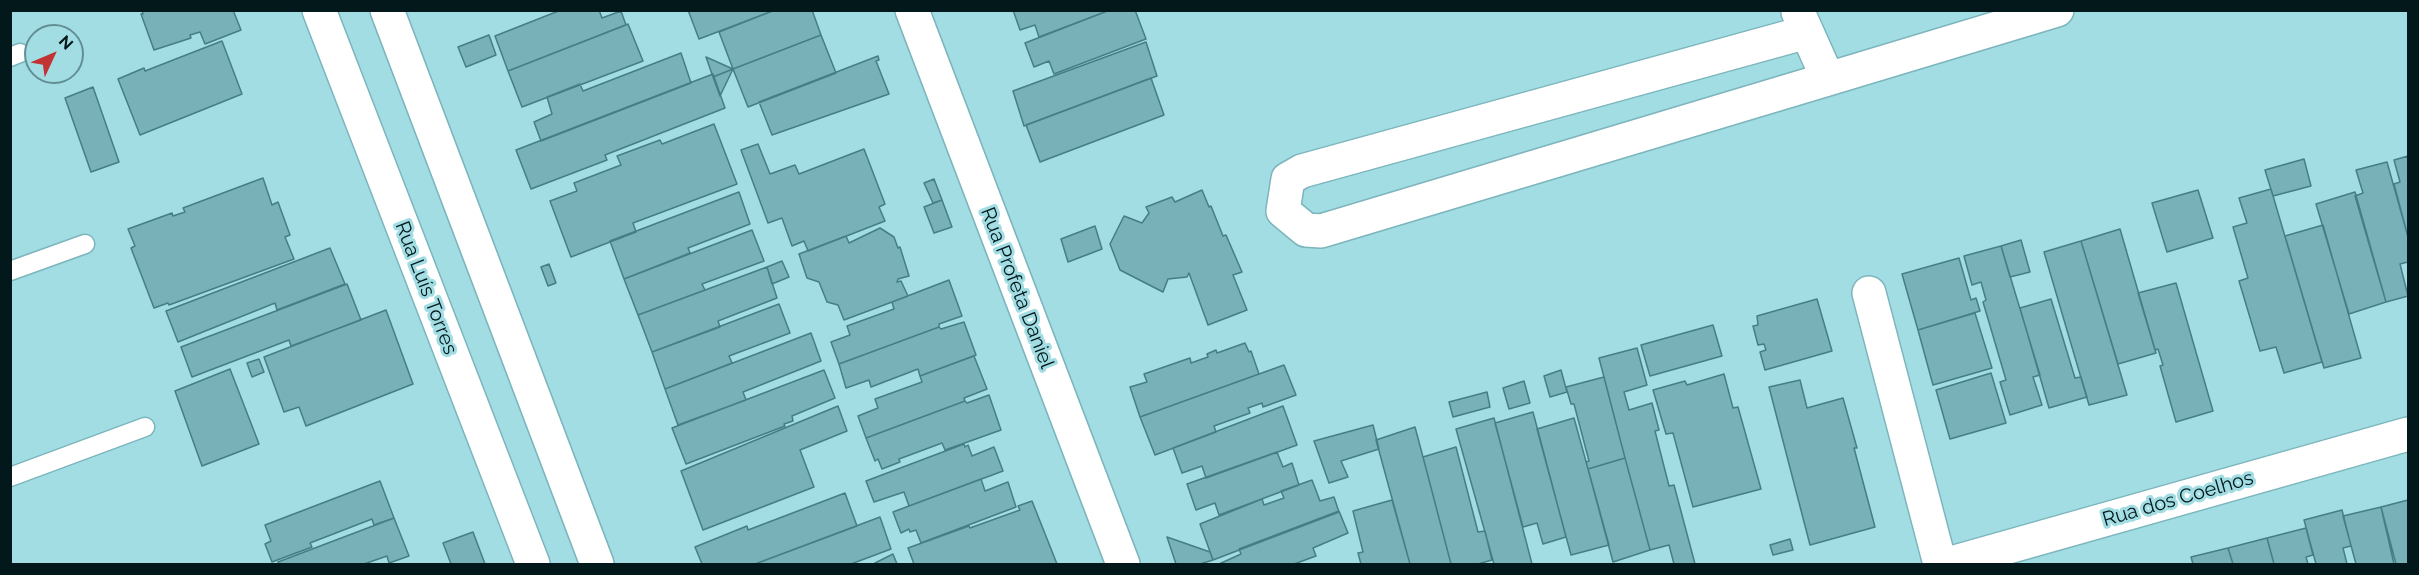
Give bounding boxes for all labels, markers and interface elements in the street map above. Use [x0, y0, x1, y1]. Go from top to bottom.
north arrow [24, 24, 84, 84]
text: N [55, 32, 77, 54]
street label: Rua Profeta Daniel [975, 204, 1059, 372]
street label: Rua Luís Torres [390, 218, 462, 358]
street label: Rua dos Coelhos [2100, 466, 2256, 532]

